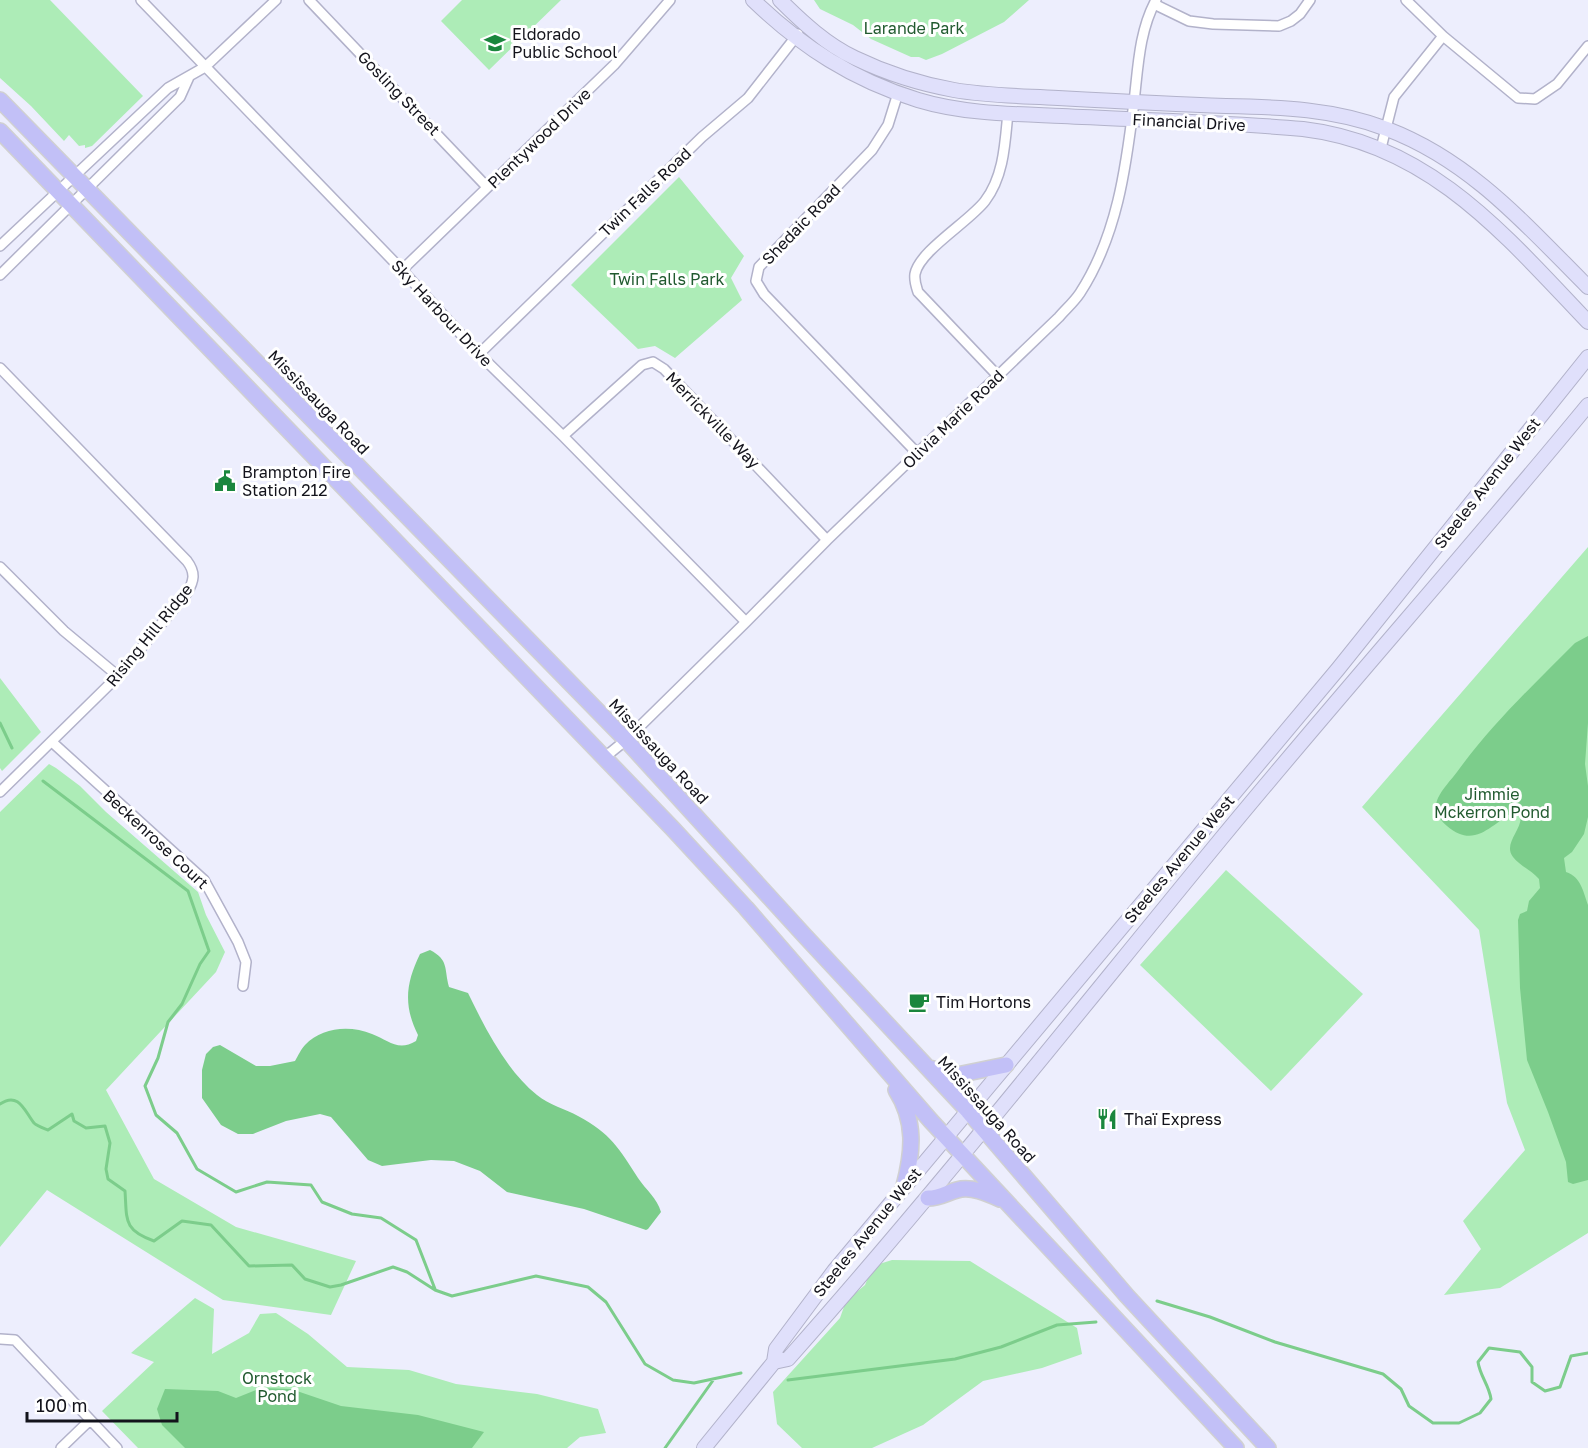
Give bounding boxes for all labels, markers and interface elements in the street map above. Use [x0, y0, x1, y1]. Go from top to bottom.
park label: Larande Park [863, 18, 965, 38]
place label: Eldorado Public School [512, 24, 617, 62]
school or university icon: Eldorado Public School [483, 31, 507, 55]
street label: Gosling Street [354, 47, 444, 139]
street label: Plentywood Drive [483, 84, 595, 192]
street label: Financial Drive [1132, 109, 1246, 135]
street label: Twin Falls Road [595, 143, 695, 241]
street label: Shedaic Road [758, 179, 844, 269]
street label: Sky Harbour Drive [387, 255, 497, 371]
park label: Twin Falls Park [609, 269, 725, 289]
street label: Mississauga Road [264, 346, 374, 458]
street label: Olivia Marie Road [898, 365, 1008, 473]
street label: Merrickville Way [662, 367, 764, 473]
street label: Steeles Avenue West [1430, 413, 1544, 553]
place label: Brampton Fire Station 212 [242, 462, 351, 500]
public building icon: Brampton Fire Station 212 [213, 469, 237, 493]
street label: Rising Hill Ridge [101, 580, 197, 690]
street label: Mississauga Road [605, 694, 713, 808]
park label: Jimmie Mckerron Pond [1434, 784, 1550, 822]
street label: Beckenrose Court [99, 785, 213, 893]
street label: Steeles Avenue West [1120, 791, 1238, 927]
cafe icon: Tim Hortons [907, 990, 931, 1014]
place label: Tim Hortons [936, 992, 1031, 1012]
street label: Mississauga Road [934, 1051, 1040, 1167]
restaurant icon: Thaï Express [1095, 1107, 1119, 1131]
place label: Thaï Express [1124, 1109, 1222, 1129]
street label: Steeles Avenue West [809, 1163, 925, 1301]
park label: Ornstock Pond [242, 1368, 312, 1406]
scale bar [27, 1385, 177, 1423]
text: 100 m [36, 1394, 87, 1416]

